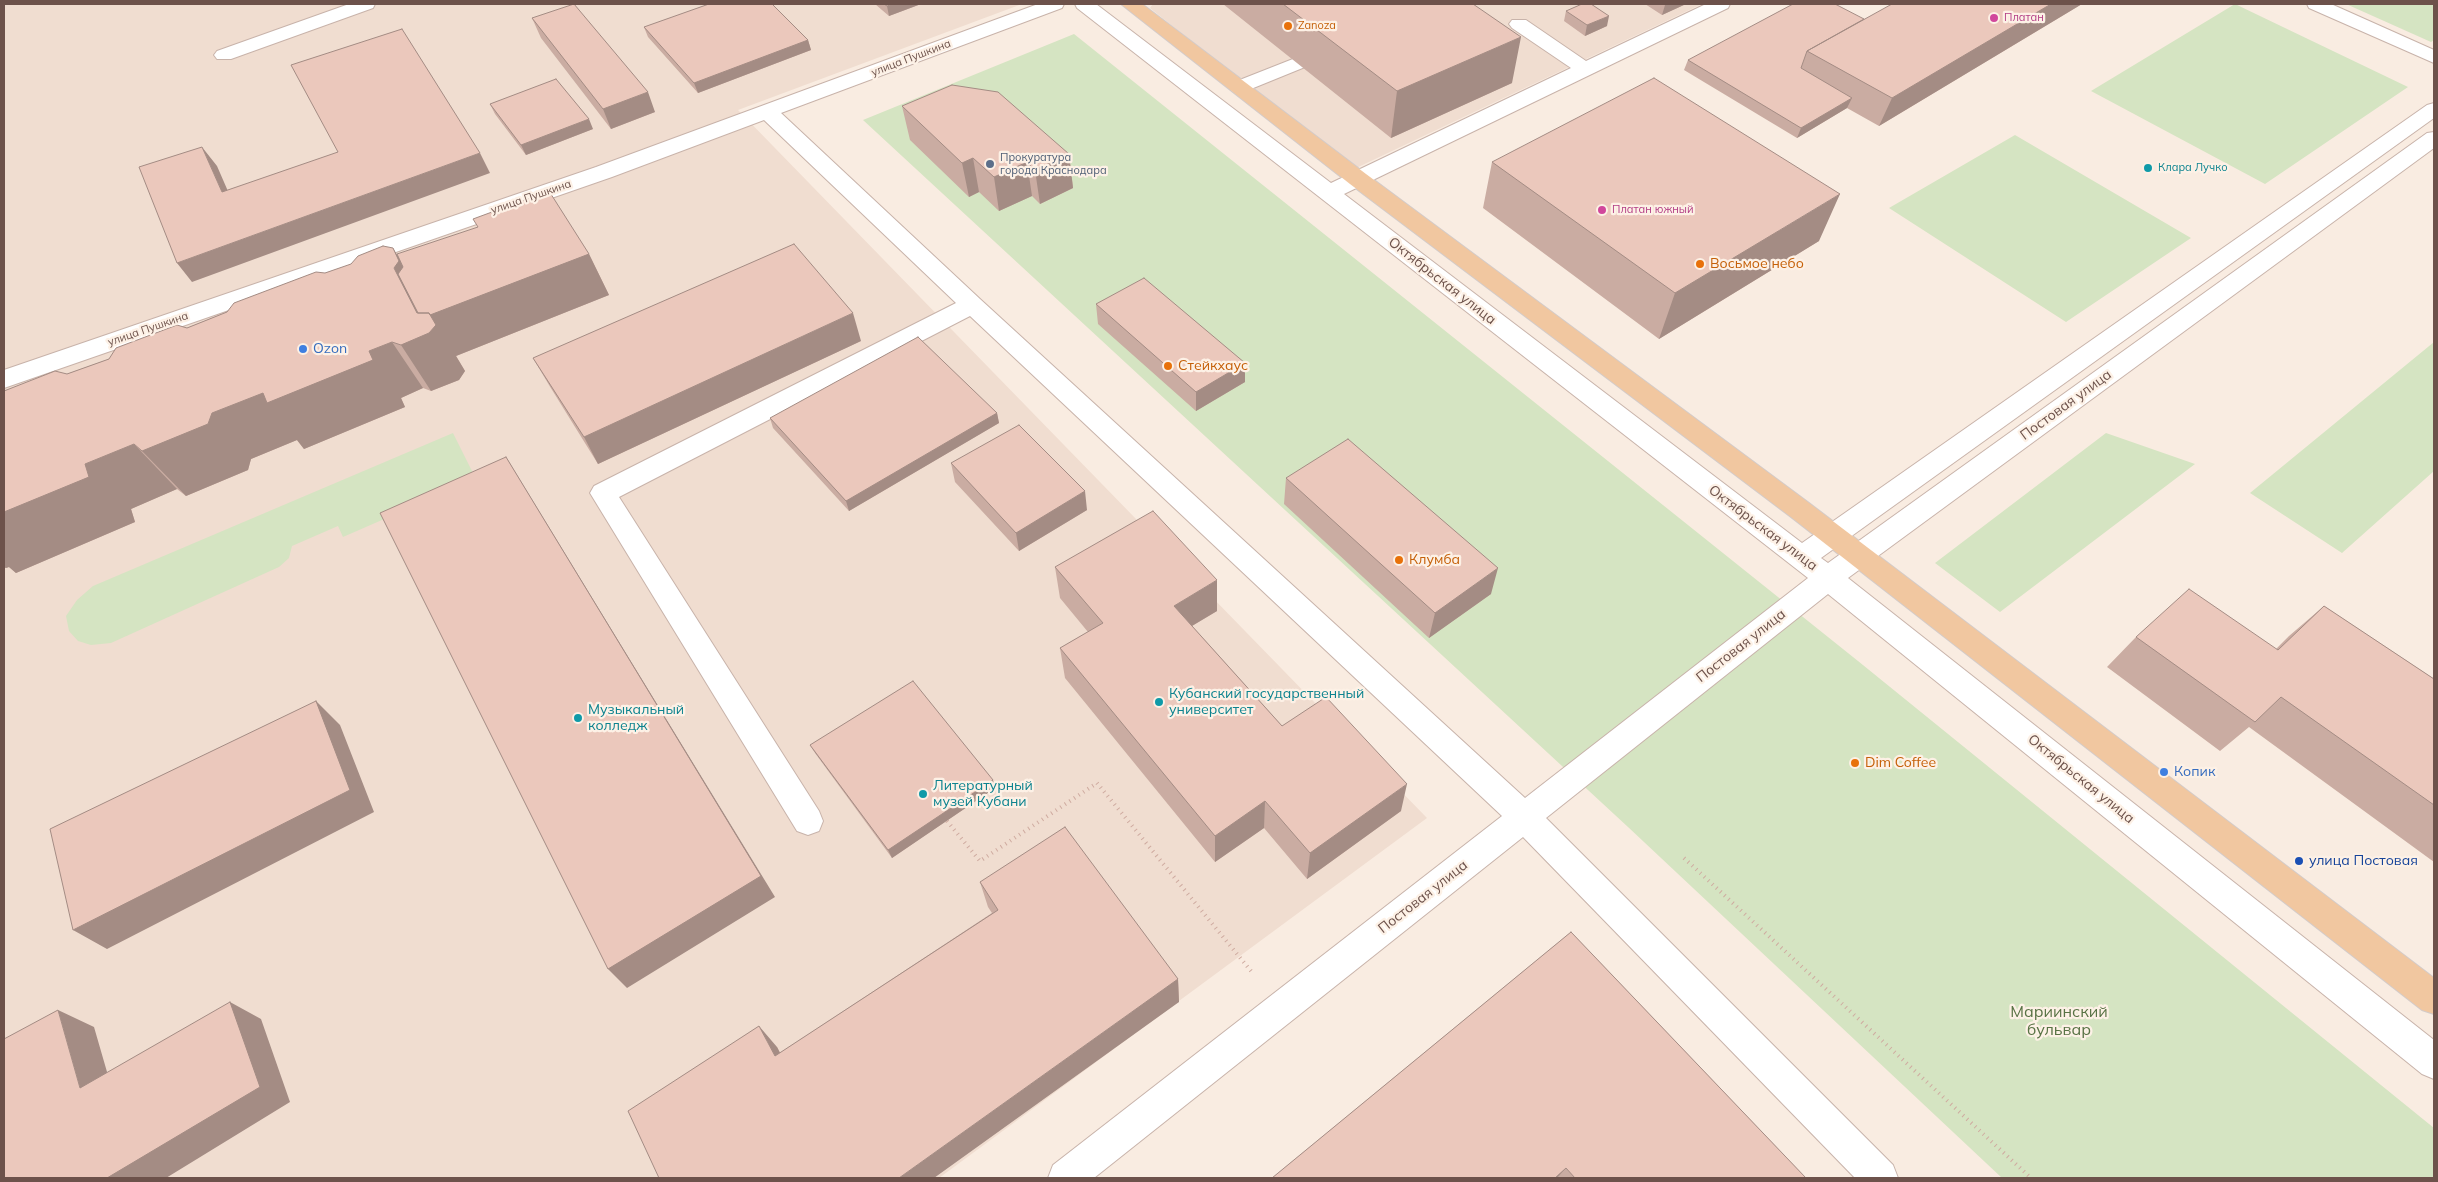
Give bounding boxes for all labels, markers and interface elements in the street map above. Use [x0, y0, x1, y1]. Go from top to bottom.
place label: Платан [2004, 11, 2044, 25]
marker: Платан [1988, 12, 2000, 24]
place label: Zanoza [1298, 19, 1336, 33]
marker: Zanoza [1282, 20, 1294, 32]
street label: улица Пушкина [869, 37, 953, 79]
place label: Прокуратура города Краснодара [1000, 151, 1107, 177]
marker: Прокуратура города Краснодара [984, 158, 996, 170]
place label: Клара Лучко [2158, 161, 2228, 175]
marker: Клара Лучко [2142, 162, 2154, 174]
street label: улица Пушкина [489, 177, 573, 217]
place label: Платан южный [1612, 203, 1694, 217]
marker: Платан южный [1596, 204, 1608, 216]
street label: Октябрьская улица [1385, 234, 1499, 328]
place label: Восьмое небо [1710, 256, 1804, 272]
marker: Восьмое небо [1694, 258, 1706, 270]
street label: улица Пушкина [106, 309, 190, 349]
place label: Ozon [313, 341, 347, 357]
marker: Ozon [297, 343, 309, 355]
place label: Стейкхаус [1178, 358, 1248, 374]
marker: Стейкхаус [1162, 360, 1174, 372]
street label: Постовая улица [2017, 366, 2115, 444]
street label: Октябрьская улица [1705, 482, 1821, 574]
place label: Клумба [1409, 552, 1460, 568]
marker: Клумба [1393, 554, 1405, 566]
street label: Постовая улица [1693, 606, 1789, 686]
place label: Кубанский государственный университет [1169, 686, 1364, 719]
marker: Кубанский государственный университет [1153, 696, 1165, 708]
place label: Музыкальный колледж [588, 702, 684, 734]
marker: Музыкальный колледж [572, 712, 584, 724]
street label: Октябрьская улица [2024, 731, 2138, 827]
place label: Dim Coffee [1865, 755, 1936, 771]
marker: Dim Coffee [1849, 757, 1861, 769]
place label: Копик [2174, 764, 2215, 780]
marker: Копик [2158, 766, 2170, 778]
place label: Литературный музей Кубани [933, 778, 1033, 810]
marker: Литературный музей Кубани [917, 788, 929, 800]
place label: улица Постовая [2309, 853, 2418, 869]
marker: улица Постовая [2293, 855, 2305, 867]
street label: Постовая улица [1375, 857, 1471, 937]
park label: Мариинский бульвар [2010, 1002, 2108, 1040]

